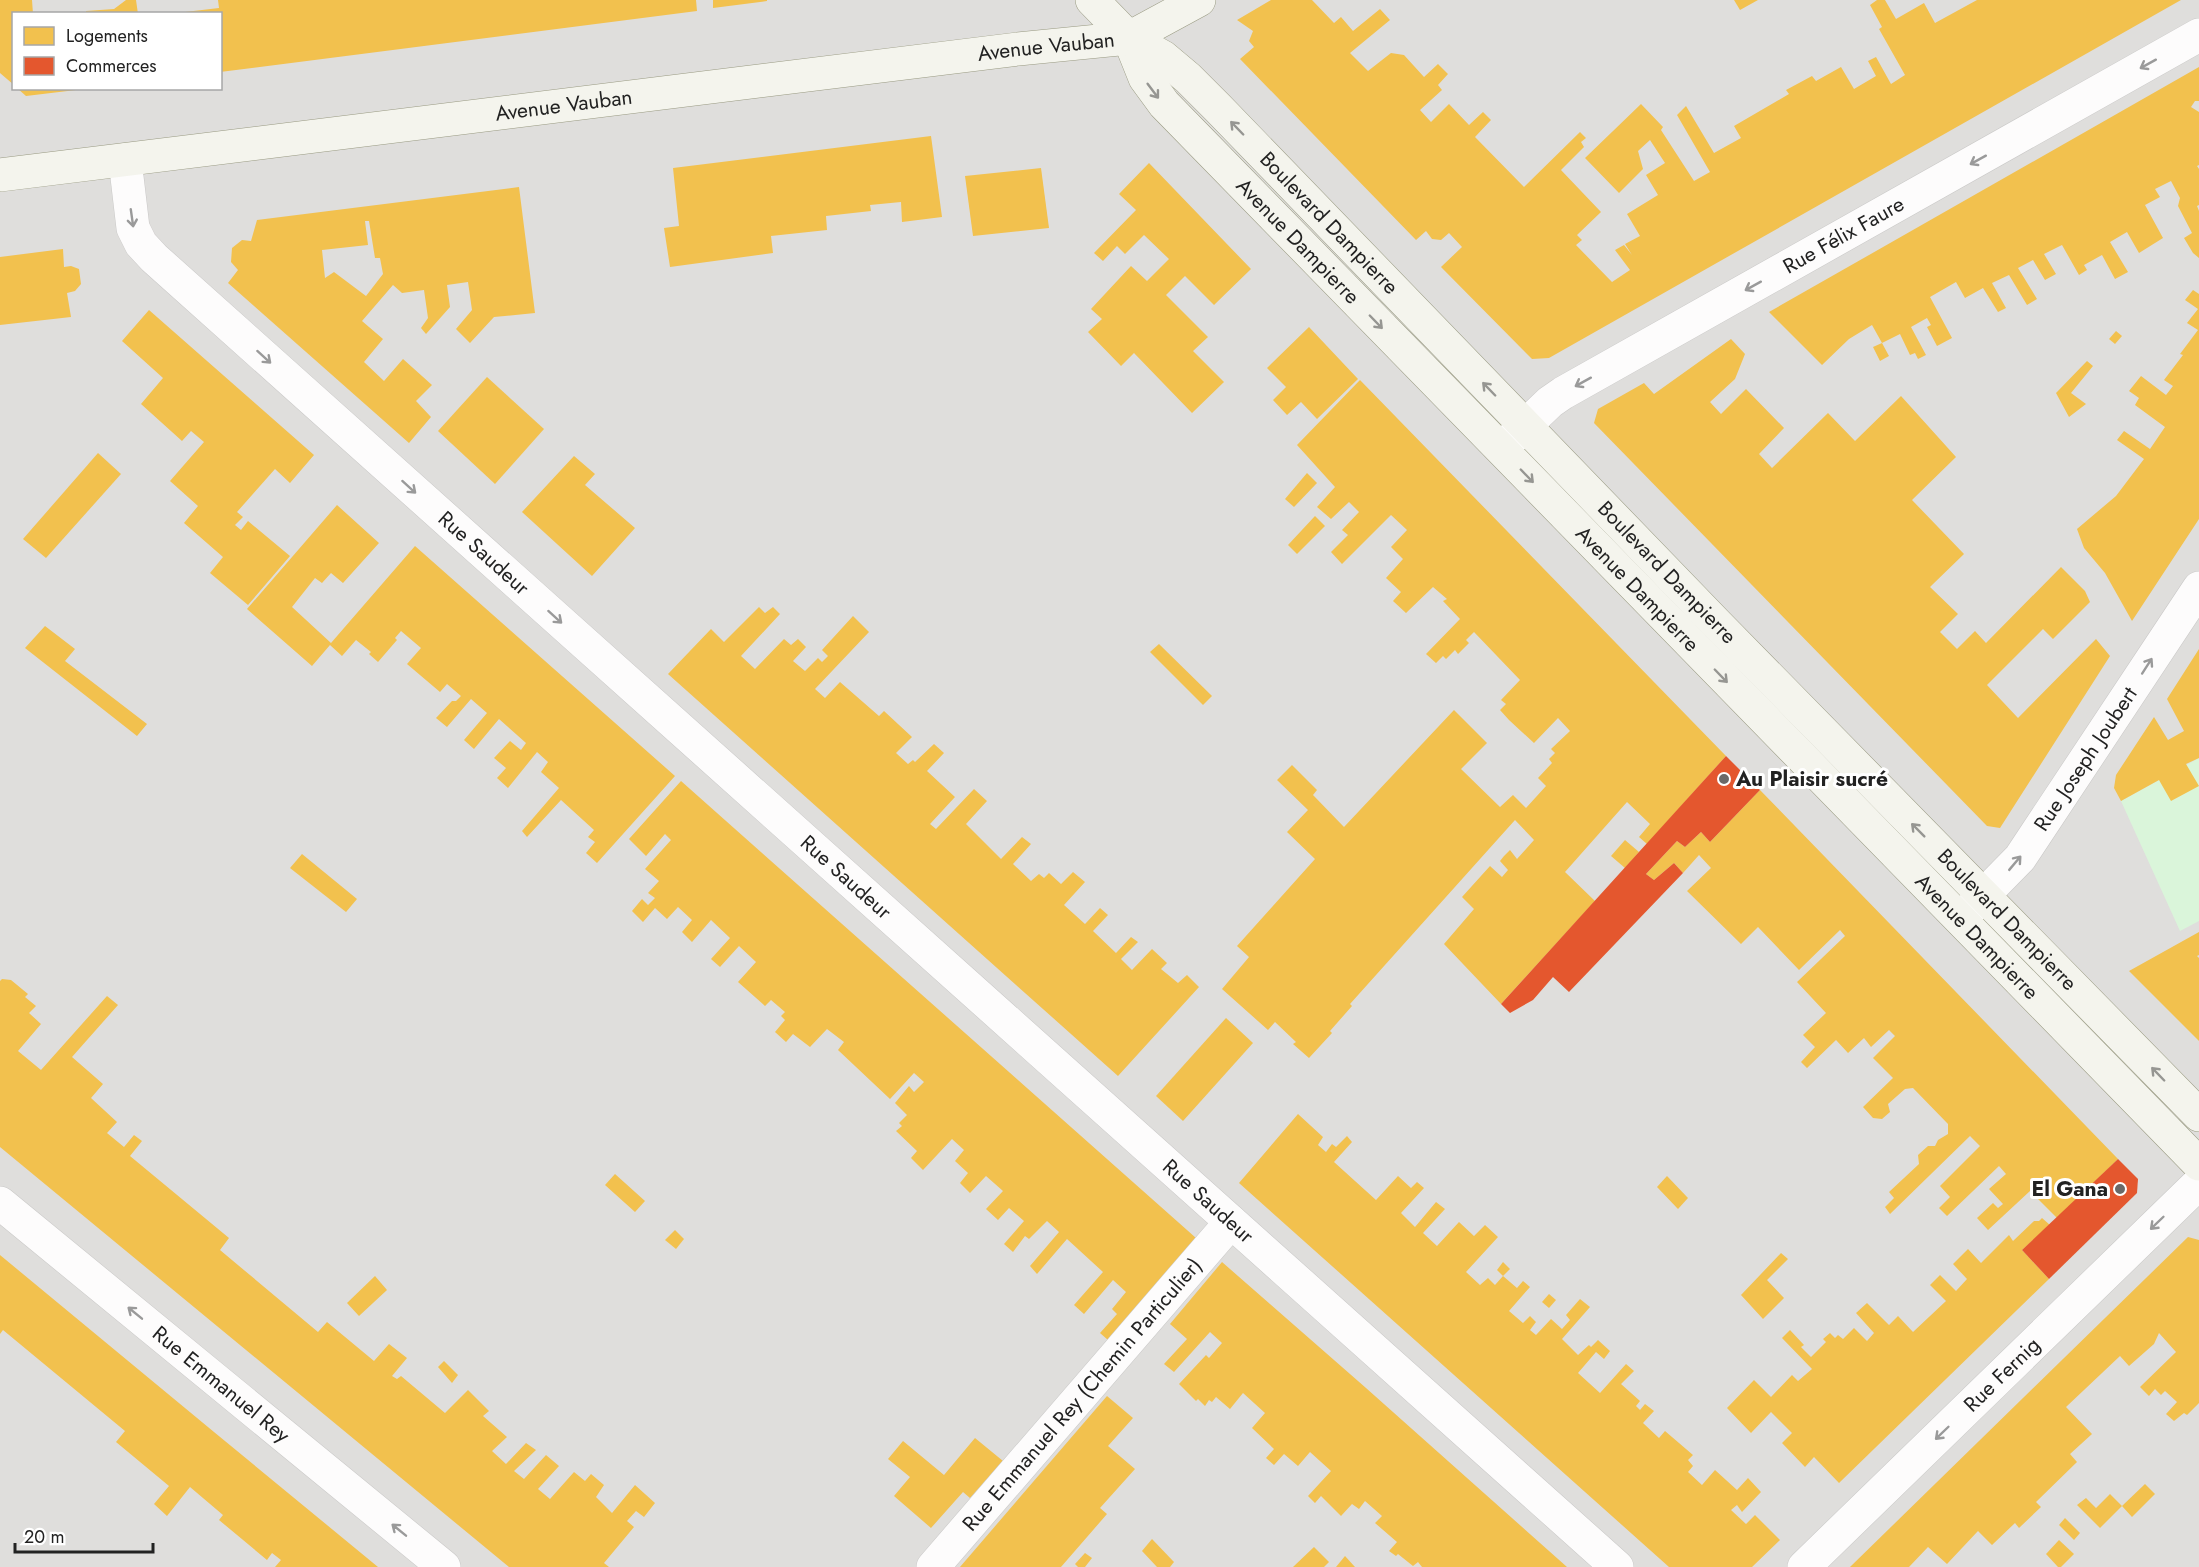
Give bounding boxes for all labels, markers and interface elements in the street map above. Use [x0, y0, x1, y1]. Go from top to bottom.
legend [12, 12, 222, 90]
text: Logements [66, 23, 148, 49]
street label: Avenue Vauban [976, 24, 1116, 69]
text: Commerces [66, 53, 157, 79]
one-way arrow [2140, 58, 2157, 70]
street label: Avenue Vauban [493, 82, 634, 129]
one-way arrow [1147, 82, 1160, 98]
one-way arrow [1230, 120, 1244, 135]
street label: Boulevard Dampierre [1253, 145, 1406, 301]
one-way arrow [1970, 154, 1987, 166]
street label: Avenue Dampierre [1229, 171, 1367, 311]
street label: Rue Félix Faure [1777, 189, 1910, 281]
one-way arrow [126, 208, 137, 227]
one-way arrow [1745, 280, 1762, 292]
one-way arrow [1369, 314, 1383, 329]
one-way arrow [256, 350, 271, 364]
one-way arrow [1575, 377, 1593, 388]
one-way arrow [1482, 382, 1496, 397]
one-way arrow [1519, 469, 1534, 484]
one-way arrow [402, 480, 417, 494]
street label: Boulevard Dampierre [1591, 494, 1743, 651]
street label: Rue Saudeur [431, 504, 537, 603]
street label: Avenue Dampierre [1569, 519, 1706, 659]
one-way arrow [547, 610, 562, 624]
one-way arrow [2141, 659, 2153, 675]
one-way arrow [1714, 669, 1728, 684]
street label: Rue Joseph Joubert [2027, 681, 2144, 837]
place label: Au Plaisir sucré [1735, 764, 1888, 794]
marker: Au Plaisir sucré [1717, 772, 1731, 786]
one-way arrow [1911, 822, 1926, 837]
street label: Rue Saudeur [794, 828, 899, 927]
street label: Boulevard Dampierre [1930, 842, 2084, 997]
one-way arrow [2008, 856, 2022, 871]
street label: Avenue Dampierre [1908, 867, 2046, 1007]
one-way arrow [2151, 1066, 2165, 1081]
street label: Rue Saudeur [1156, 1152, 1261, 1251]
place label: El Gana [2032, 1174, 2108, 1204]
marker: El Gana [2113, 1182, 2127, 1196]
one-way arrow [2150, 1216, 2165, 1231]
street label: Rue Emmanuel Rey (Chemin Particulier) [955, 1251, 1209, 1538]
one-way arrow [127, 1307, 143, 1320]
street label: Rue Emmanuel Rey [146, 1319, 297, 1450]
street label: Rue Fernig [1957, 1330, 2047, 1419]
one-way arrow [1935, 1425, 1950, 1440]
scale bar [15, 1516, 153, 1554]
one-way arrow [392, 1523, 407, 1537]
text: 20 m [24, 1524, 64, 1550]

